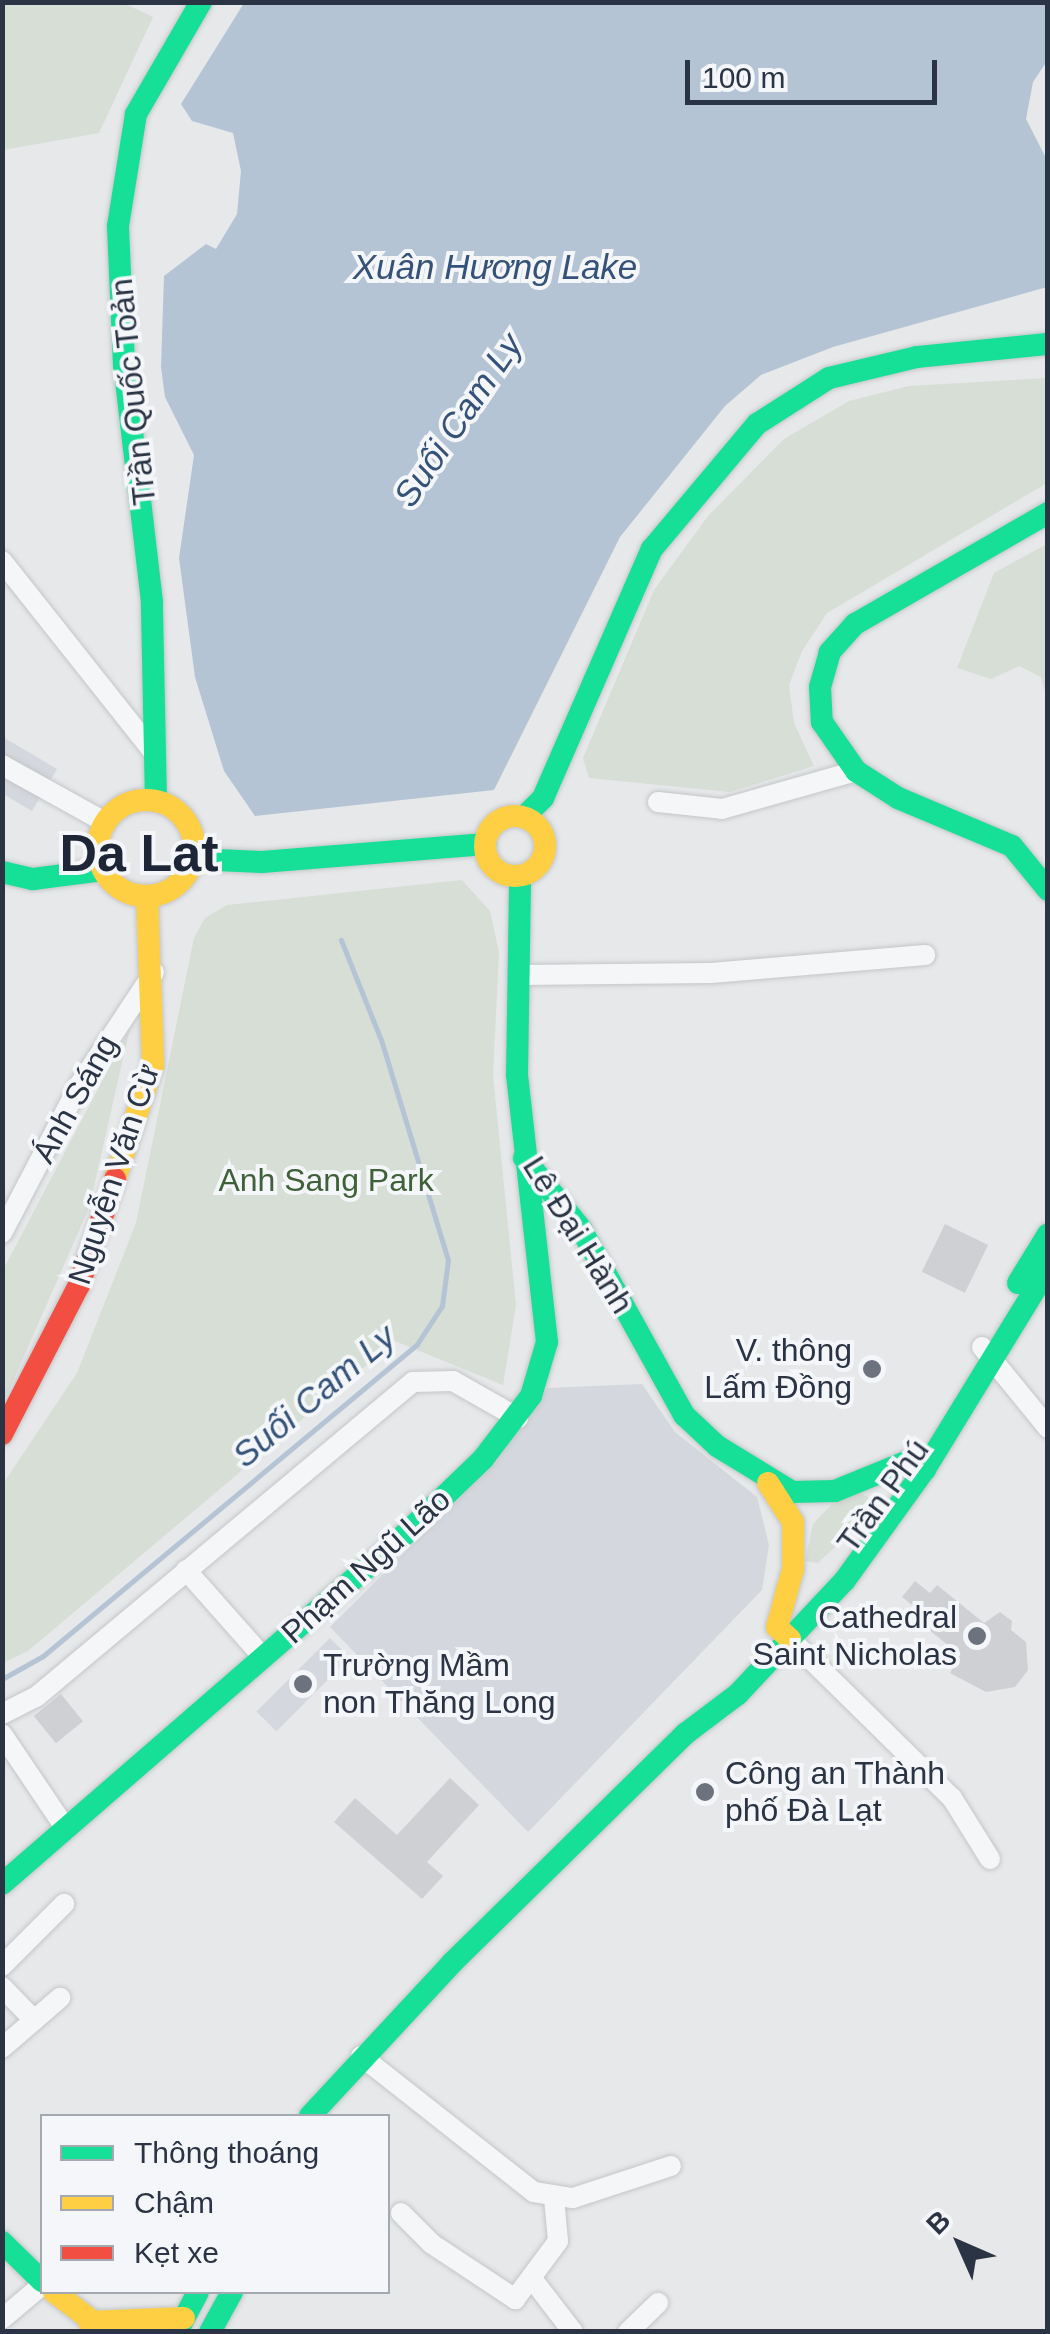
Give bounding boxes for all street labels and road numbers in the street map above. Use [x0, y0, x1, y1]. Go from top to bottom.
street label: Trần Quốc Toản [102, 276, 164, 508]
street label: Ánh Sáng [24, 1028, 126, 1170]
street label: Nguyễn Văn Cừ [60, 1059, 168, 1289]
street label: Lê Đại Hành [515, 1149, 641, 1321]
street label: Trần Phú [829, 1432, 937, 1560]
street label: Phạm Ngũ Lão [274, 1480, 458, 1652]

